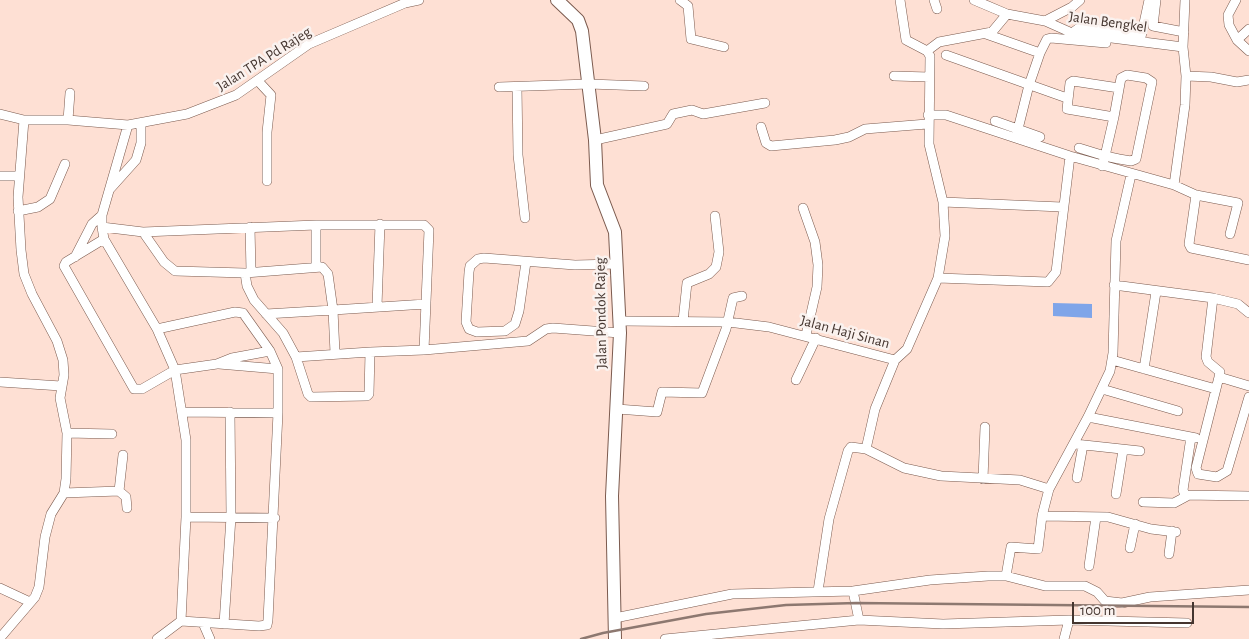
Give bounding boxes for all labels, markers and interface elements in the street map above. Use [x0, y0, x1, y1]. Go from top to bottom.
street label: Jalan Bengkel [1068, 8, 1148, 36]
street label: Jalan TPA Pd Rajeg [213, 23, 315, 95]
street label: Jalan Pondok Rajeg [591, 257, 611, 369]
street label: Jalan Haji Sinan [798, 311, 892, 353]
scale bar [1074, 592, 1196, 624]
text: 100 m [1080, 603, 1115, 618]

